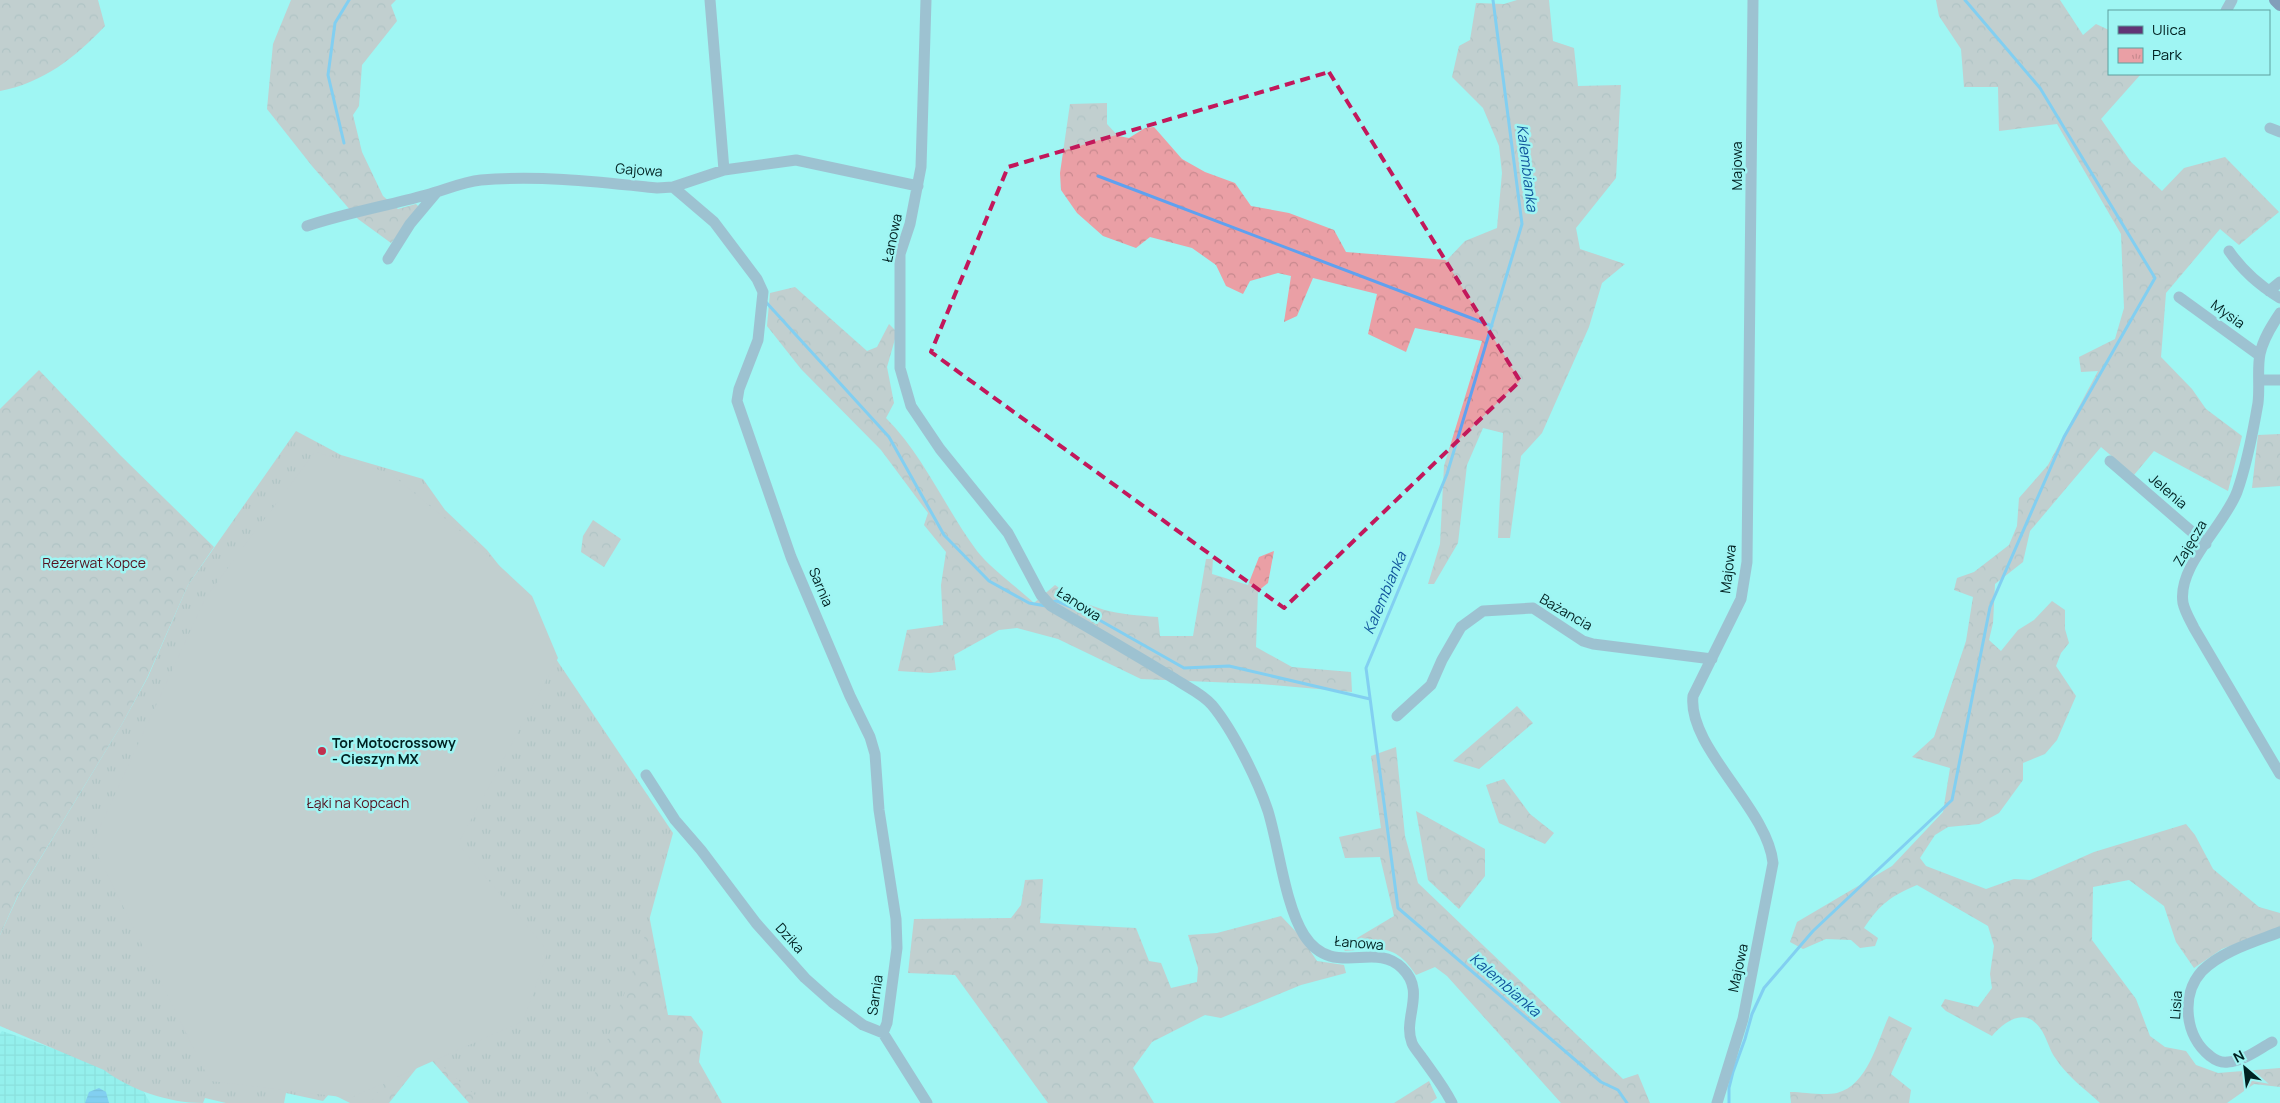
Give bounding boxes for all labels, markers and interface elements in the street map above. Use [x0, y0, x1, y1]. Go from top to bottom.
legend [2108, 10, 2270, 75]
text: Ulica [2152, 19, 2186, 40]
text: Park [2152, 44, 2182, 65]
water label: Kalembianka [1512, 123, 1543, 213]
street label: Majowa [1727, 141, 1746, 191]
street label: Gajowa [615, 158, 663, 181]
street label: Łanowa [877, 212, 906, 264]
street label: Mysia [2208, 295, 2249, 332]
street label: Jelenia [2145, 469, 2192, 513]
street label: Zajęcza [2168, 516, 2211, 569]
street label: Majowa [1715, 543, 1740, 594]
water label: Kalembianka [1358, 548, 1412, 637]
park label: Rezerwat Kopce [42, 553, 146, 572]
street label: Sarnia [805, 564, 838, 609]
street label: Łanowa [1053, 582, 1105, 625]
street label: Bażancia [1536, 589, 1596, 634]
place label: Tor Motocrossowy - Cieszyn MX [332, 733, 456, 768]
marker: Tor Motocrossowy - Cieszyn MX [316, 745, 328, 757]
park label: Łąki na Kopcach [307, 793, 409, 812]
street label: Dzika [772, 918, 809, 957]
street label: Łanowa [1334, 931, 1384, 954]
street label: Majowa [1723, 942, 1752, 994]
water label: Kalembianka [1465, 948, 1546, 1022]
street label: Sarnia [862, 973, 887, 1016]
street label: Lisia [2165, 990, 2186, 1020]
north arrow [2220, 1043, 2270, 1093]
text: N [2230, 1045, 2248, 1067]

